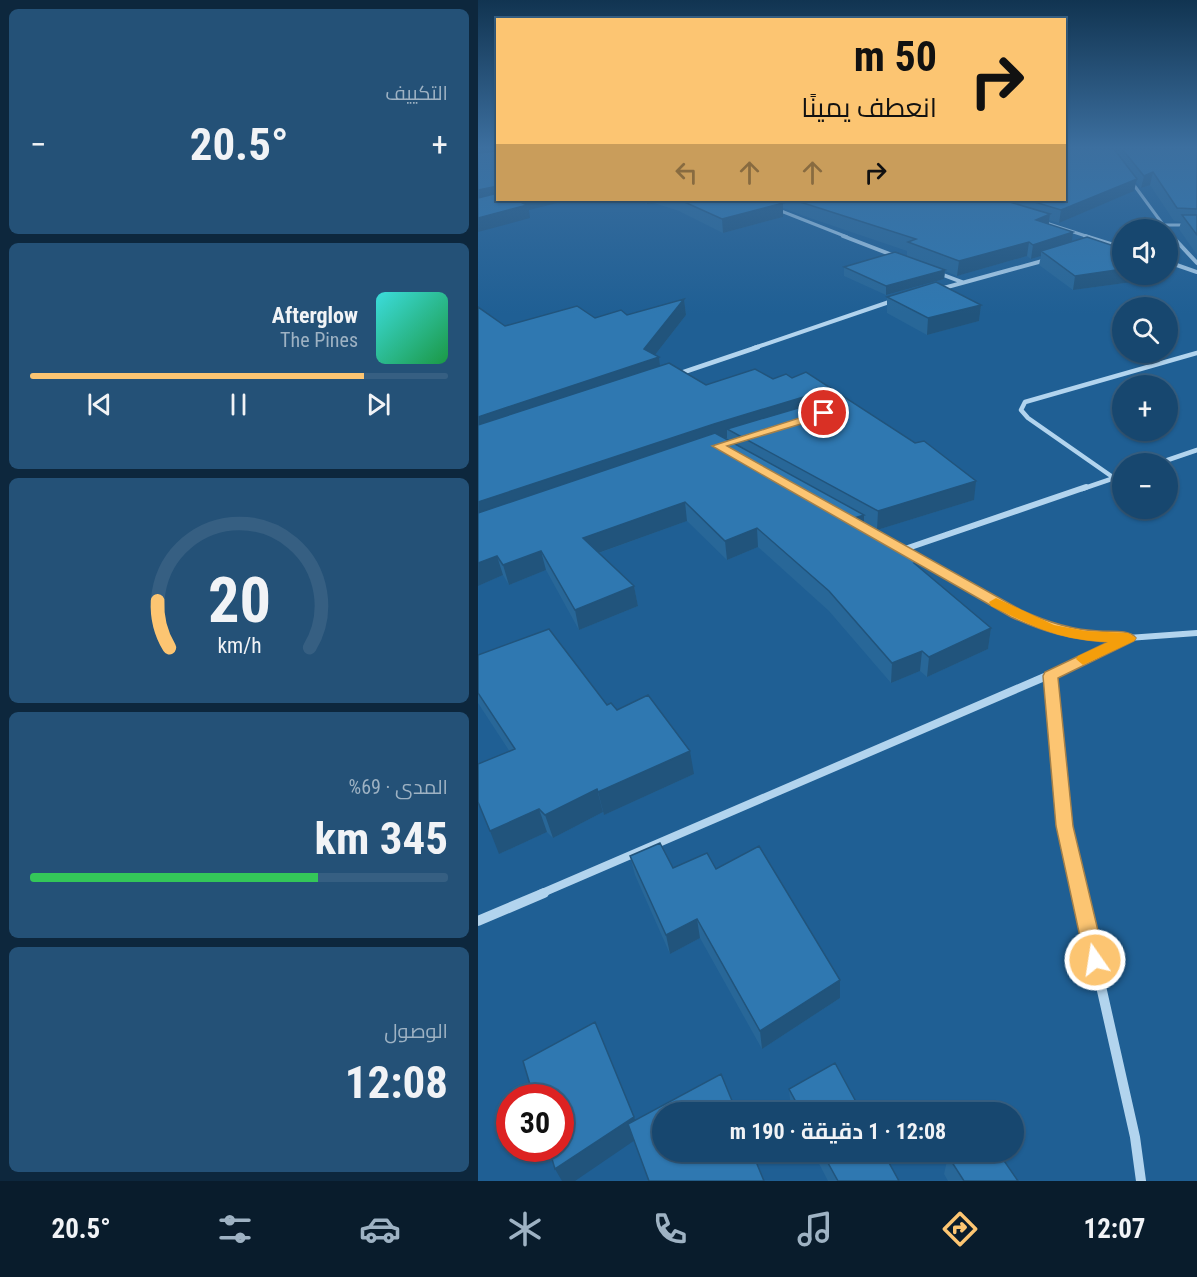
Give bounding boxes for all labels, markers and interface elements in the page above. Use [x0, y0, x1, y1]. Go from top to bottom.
text: 50 m [854, 32, 937, 81]
icon: right [958, 42, 1036, 120]
text: التكييف [385, 81, 448, 105]
text: انعطف يمينًا [801, 92, 937, 124]
text: 20.5° [190, 118, 288, 171]
text: − [30, 125, 47, 164]
text: + [432, 125, 448, 164]
icon: left [670, 156, 703, 189]
icon: ahead [733, 156, 766, 189]
icon: ahead [796, 156, 829, 189]
icon: right [859, 156, 892, 189]
map controls [1112, 219, 1178, 519]
button: sound [1112, 219, 1178, 285]
button: search [1112, 297, 1178, 363]
text: Afterglow [272, 303, 358, 328]
text: The Pines [280, 328, 358, 352]
button: + [1112, 375, 1178, 441]
pin [798, 387, 849, 438]
icon: previous [83, 388, 116, 421]
icon: pause [222, 388, 255, 421]
icon: next [362, 388, 395, 421]
icon: arrive [807, 396, 840, 429]
button: − [1112, 453, 1178, 519]
text: 20 [207, 564, 271, 637]
text: km/h [217, 633, 261, 658]
text: المدى · 69% [349, 775, 448, 799]
text: 345 km [315, 812, 448, 865]
position arrow [1063, 928, 1127, 992]
text: الوصول [384, 1019, 448, 1043]
text: 12:08 [345, 1056, 448, 1109]
speed limit sign: 30 [496, 1084, 574, 1162]
text: 12:08 · 1 دقيقة · 190 m [730, 1119, 946, 1144]
icon: filters [214, 1208, 256, 1250]
icon: car [359, 1208, 401, 1250]
icon: climate [504, 1208, 546, 1250]
icon: phone [649, 1208, 691, 1250]
icon: music [794, 1208, 836, 1250]
icon: directions [939, 1208, 981, 1250]
text: 20.5° [51, 1213, 111, 1245]
text: 12:07 [1084, 1213, 1146, 1245]

